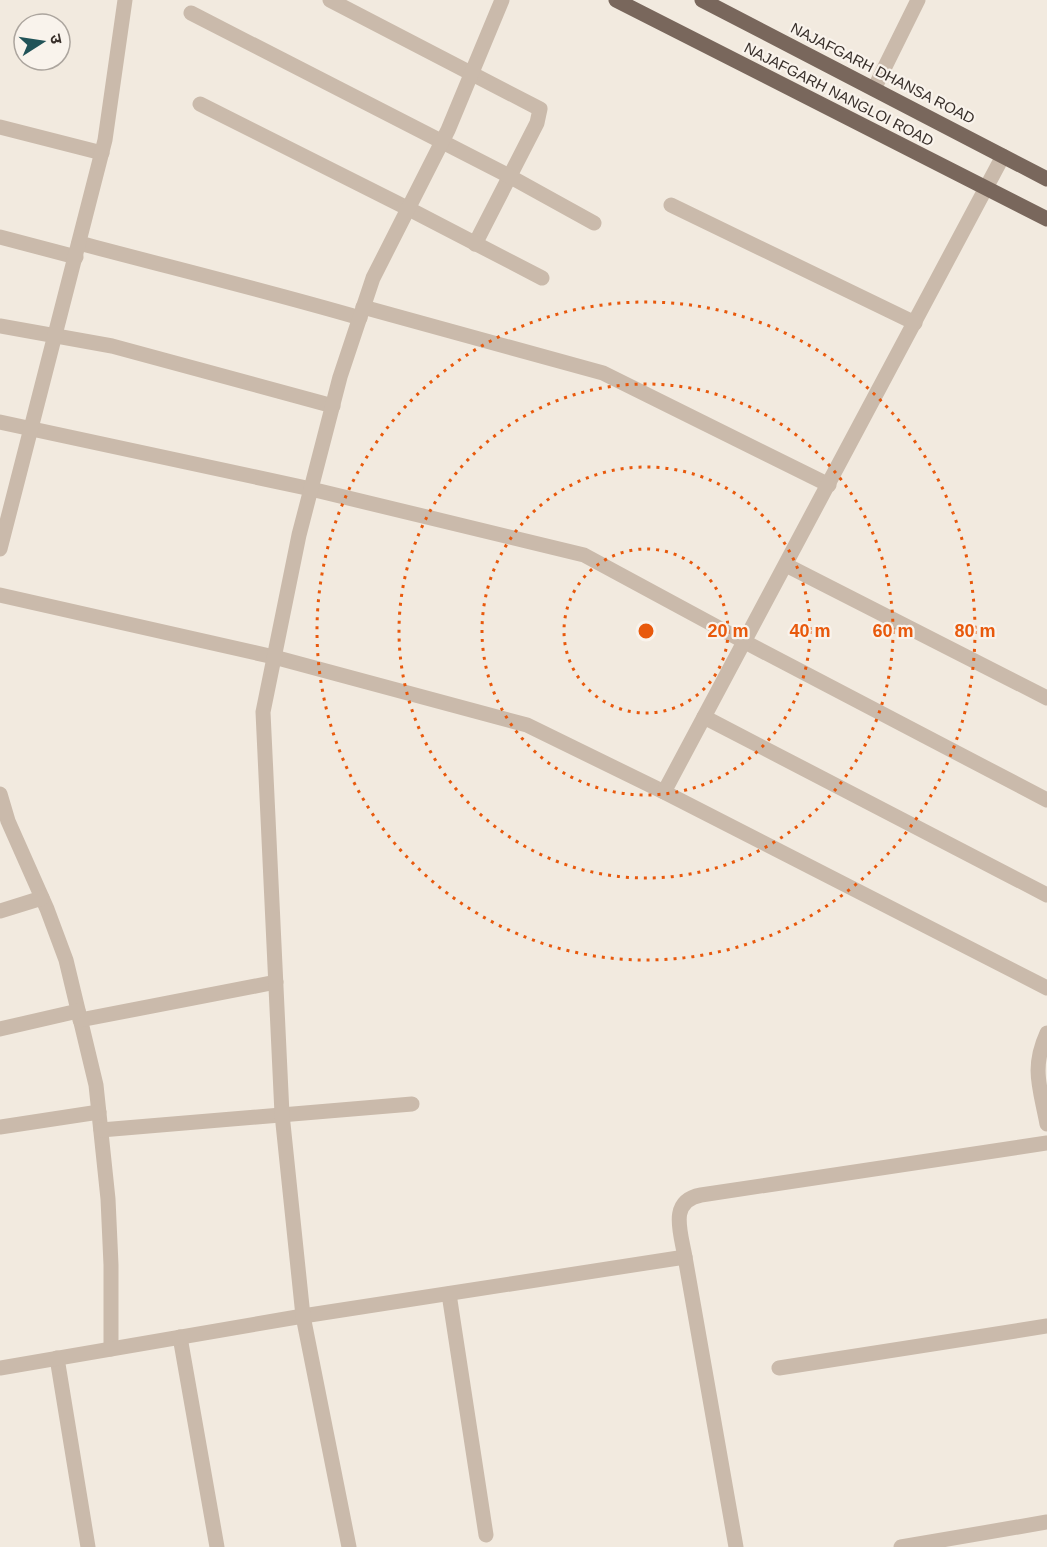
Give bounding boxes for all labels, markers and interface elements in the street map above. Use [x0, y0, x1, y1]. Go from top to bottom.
north arrow [12, 12, 72, 72]
street label: NAJAFGARH DHANSA ROAD [788, 19, 978, 127]
text: उ [47, 33, 66, 46]
street label: NAJAFGARH NANGLOI ROAD [742, 39, 937, 149]
centre of rings [636, 621, 656, 641]
text: 20 m [707, 621, 749, 641]
text: 40 m [789, 621, 831, 641]
text: 60 m [872, 621, 914, 641]
text: 80 m [954, 621, 996, 641]

